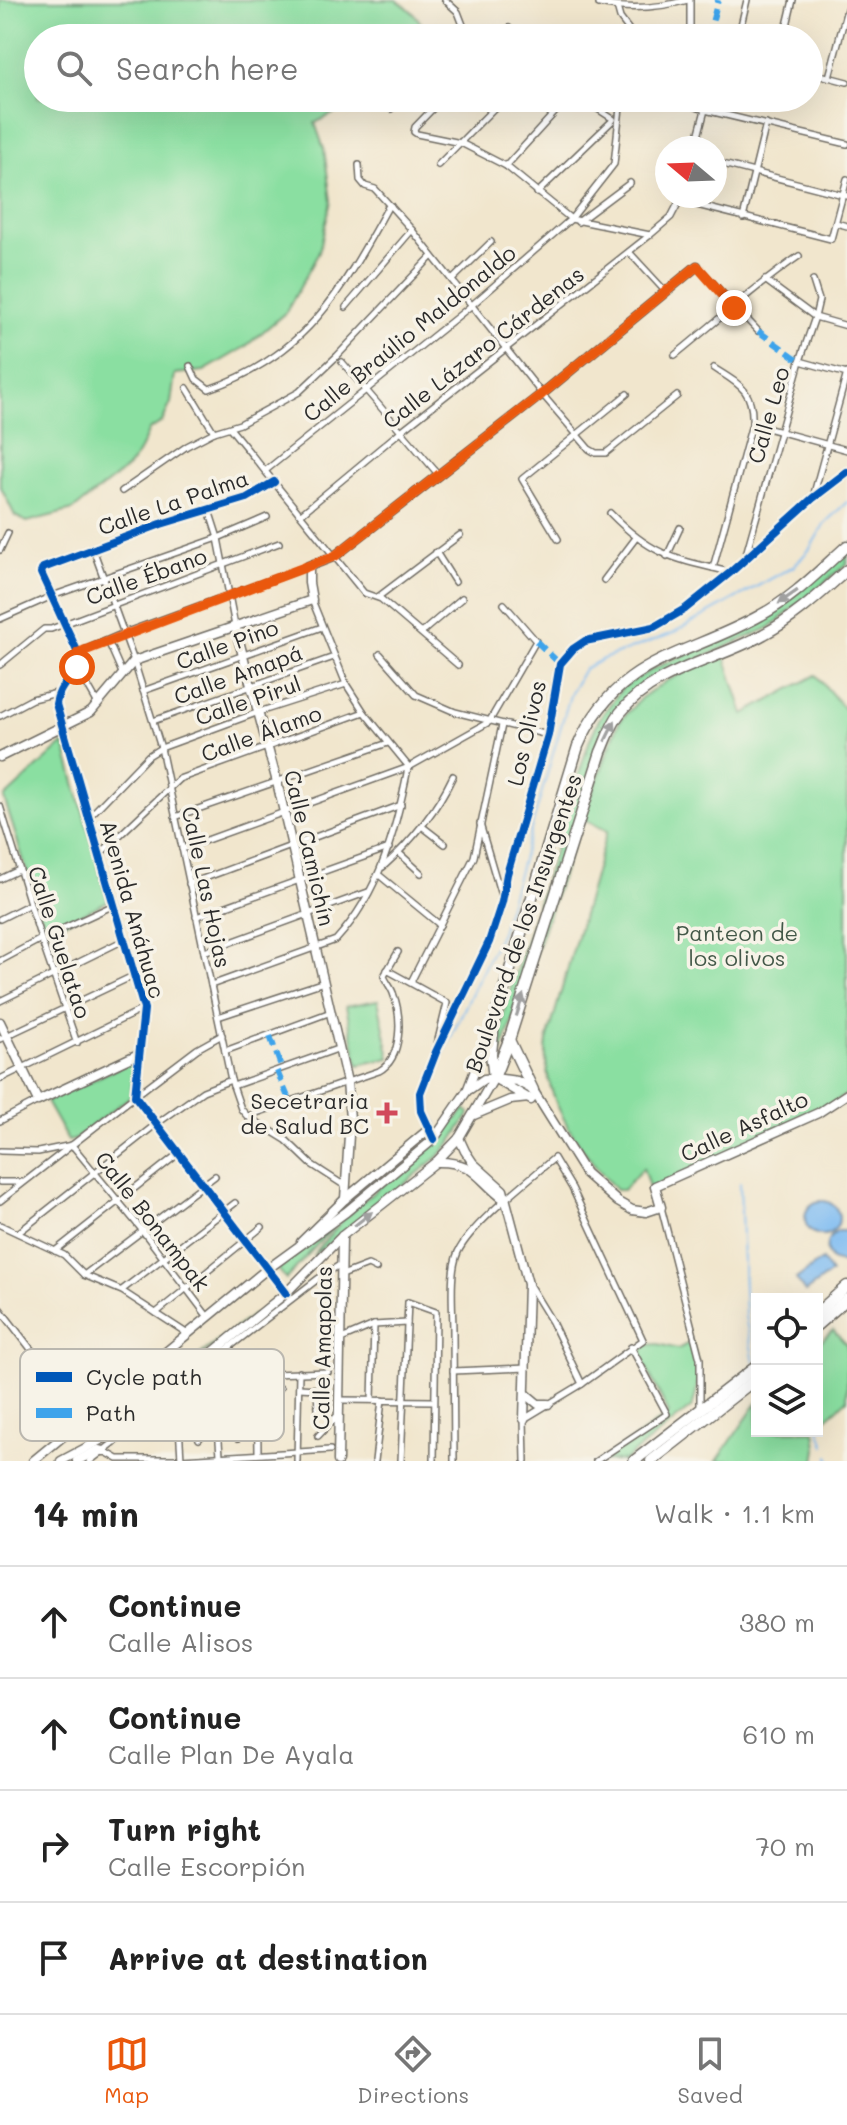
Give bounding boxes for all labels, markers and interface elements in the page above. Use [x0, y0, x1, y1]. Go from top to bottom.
search box [24, 24, 823, 112]
icon: search [52, 46, 96, 90]
text: Search here [116, 48, 299, 88]
north arrow [655, 136, 727, 208]
street label: Calle Braúlio Maldonaldo [296, 238, 522, 428]
street label: Calle Lázaro Cárdenas [376, 259, 590, 435]
route end [716, 290, 752, 326]
street label: Calle Leo [740, 363, 796, 467]
street label: Calle La Palma [94, 463, 252, 541]
street label: Calle Ébano [82, 541, 210, 611]
one-way arrow [777, 589, 798, 604]
street label: Calle Pino [172, 612, 282, 676]
street label: Calle Amapá [170, 637, 306, 711]
route start [59, 649, 95, 685]
street label: Calle Pirul [191, 668, 305, 732]
street label: Los Olivos [500, 677, 552, 789]
street label: Calle Álamo [197, 698, 325, 768]
one-way arrow [603, 720, 617, 743]
street label: Calle Camichín [278, 767, 342, 929]
street label: Boulevard de los Insurgentes [458, 770, 588, 1076]
street label: Calle Las Hojas [176, 803, 238, 971]
street label: Avenida Anáhuac [94, 817, 172, 1001]
street label: Calle Guelatao [22, 862, 98, 1022]
park label: Panteon de los olivos [676, 918, 798, 972]
one-way arrow [515, 992, 527, 1016]
street label: Calle Asfalto [676, 1084, 812, 1168]
place label: Secetraria de Salud BC [240, 1086, 369, 1140]
marker: Secetraria de Salud BC [376, 1102, 398, 1124]
street label: Calle Bonampak [89, 1145, 217, 1297]
one-way arrow [353, 1212, 373, 1228]
street label: Calle Amapolas [306, 1266, 338, 1430]
map controls [751, 1293, 823, 1437]
button: locate [751, 1293, 823, 1365]
legend [20, 1349, 284, 1441]
text: Cycle path [86, 1362, 202, 1391]
button: layers [751, 1365, 823, 1437]
text: Path [86, 1398, 135, 1427]
text: 14 min [32, 1491, 139, 1536]
text: Walk · 1.1 km [654, 1496, 815, 1530]
text: Continue [108, 1585, 241, 1625]
icon: ahead [32, 1600, 76, 1644]
text: 380 m [739, 1605, 815, 1639]
text: Calle Alisos [108, 1625, 253, 1659]
text: Continue [108, 1697, 241, 1737]
icon: ahead [32, 1712, 76, 1756]
text: 610 m [743, 1717, 815, 1751]
text: Calle Plan De Ayala [108, 1737, 354, 1771]
text: Turn right [108, 1809, 261, 1849]
icon: right [32, 1824, 76, 1868]
text: 70 m [755, 1829, 815, 1863]
text: Calle Escorpión [108, 1849, 305, 1883]
icon: arrive [32, 1936, 76, 1980]
text: Arrive at destination [108, 1938, 428, 1978]
tab: Map [104, 2032, 149, 2109]
tab: Directions [357, 2032, 469, 2109]
tab: Saved [678, 2032, 743, 2109]

